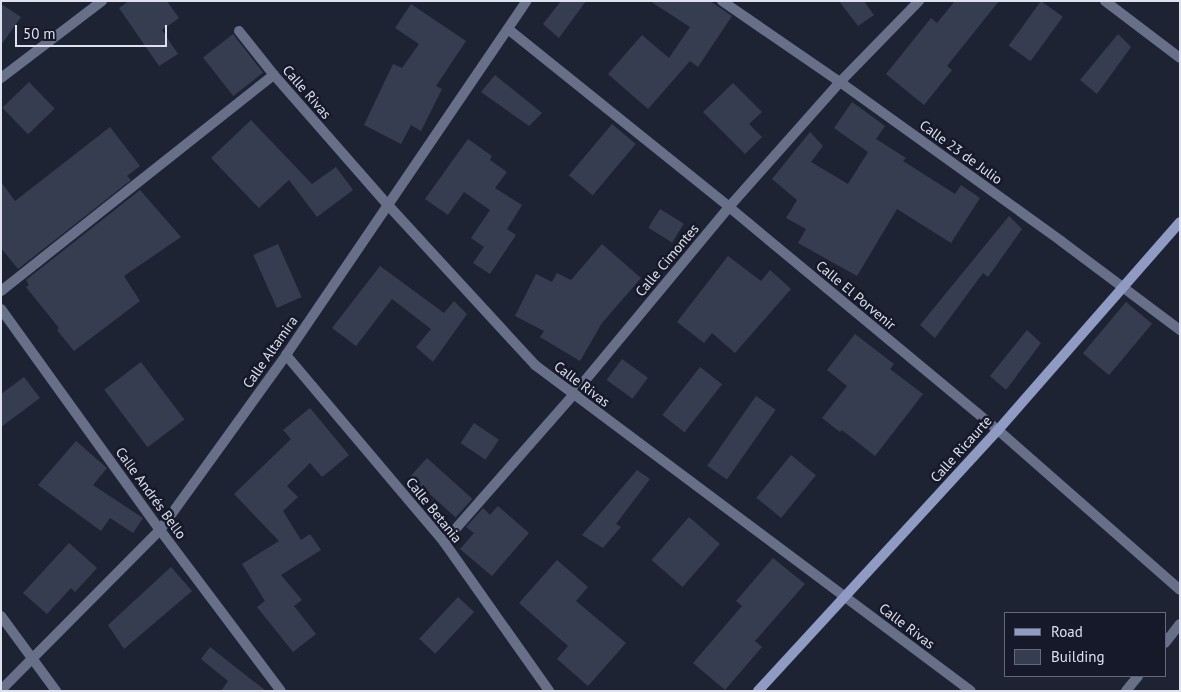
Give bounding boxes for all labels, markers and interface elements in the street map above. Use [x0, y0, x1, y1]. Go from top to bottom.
scale bar [18, 15, 170, 47]
text: 50 m [23, 24, 56, 43]
street label: Calle Rivas [279, 62, 335, 122]
street label: Calle 23 de Julio [916, 116, 1006, 188]
street label: Calle Cimontes [632, 220, 702, 300]
street label: Calle El Porvenir [813, 257, 899, 333]
street label: Calle Altamira [239, 313, 301, 391]
street label: Calle Rivas [551, 358, 613, 410]
street label: Calle Ricaurte [927, 412, 995, 486]
street label: Calle Andrés Bello [112, 444, 190, 542]
street label: Calle Betania [403, 474, 465, 546]
street label: Calle Rivas [876, 600, 938, 652]
legend [1004, 612, 1166, 677]
text: Road [1051, 622, 1083, 641]
text: Building [1051, 647, 1105, 666]

